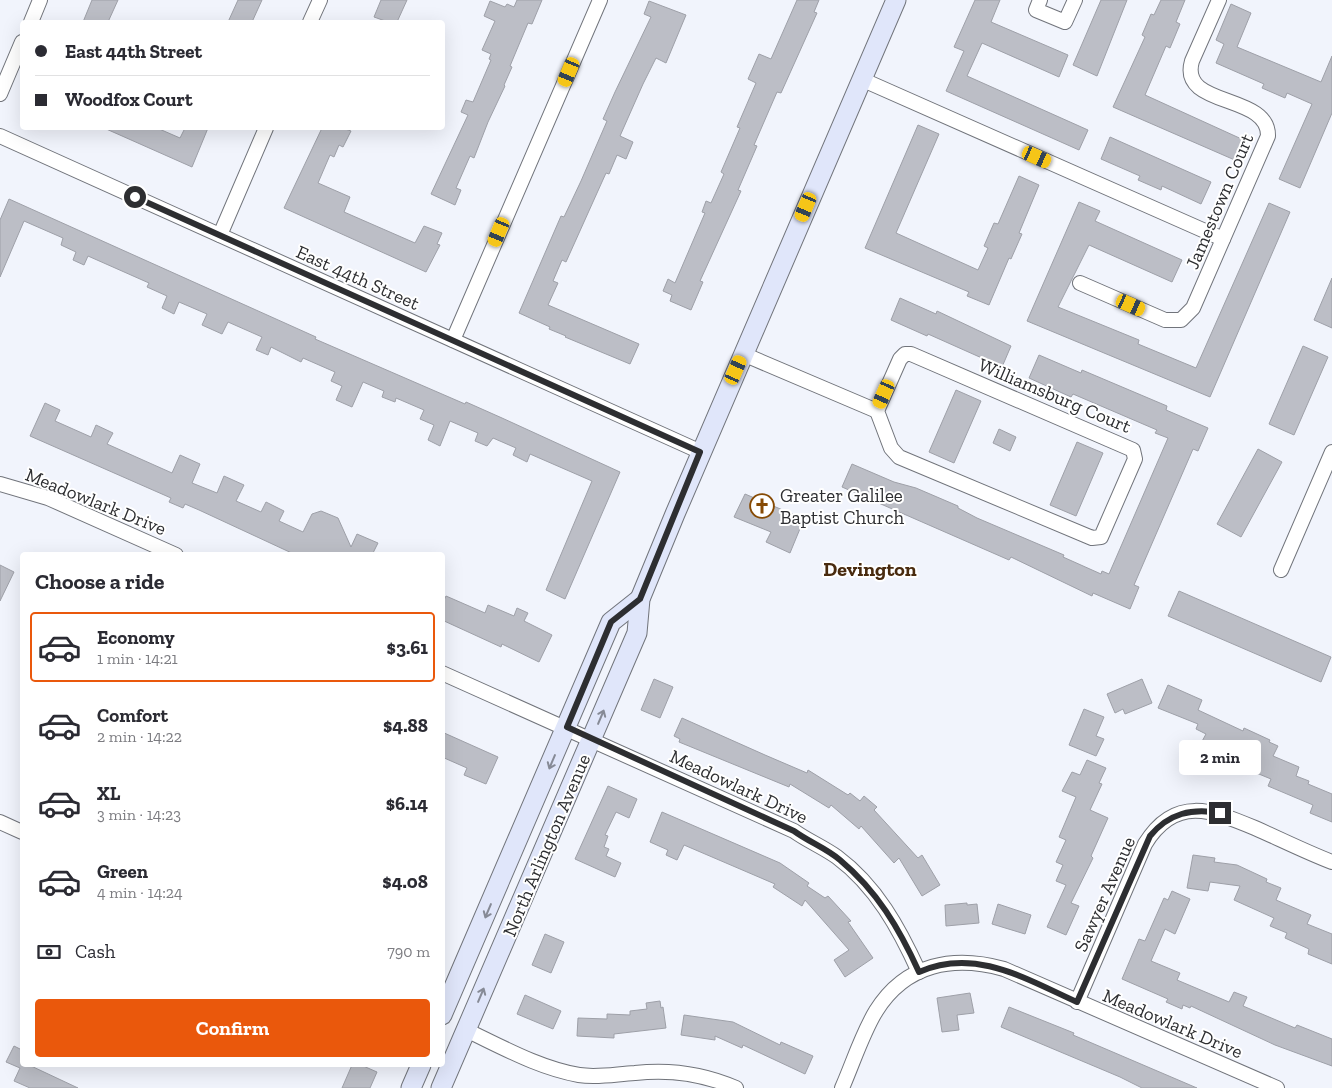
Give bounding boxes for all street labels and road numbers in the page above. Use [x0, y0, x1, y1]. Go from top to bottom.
street label: Jamestown Court [1181, 130, 1258, 272]
street label: East 44th Street [293, 240, 423, 315]
street label: Williamsburg Court [975, 353, 1134, 438]
street label: Meadowlark Drive [22, 463, 170, 540]
street label: Meadowlark Drive [666, 744, 812, 829]
street label: North Arlington Avenue [498, 750, 595, 940]
street label: Sawyer Avenue [1069, 833, 1140, 955]
street label: Meadowlark Drive [1099, 984, 1246, 1063]

